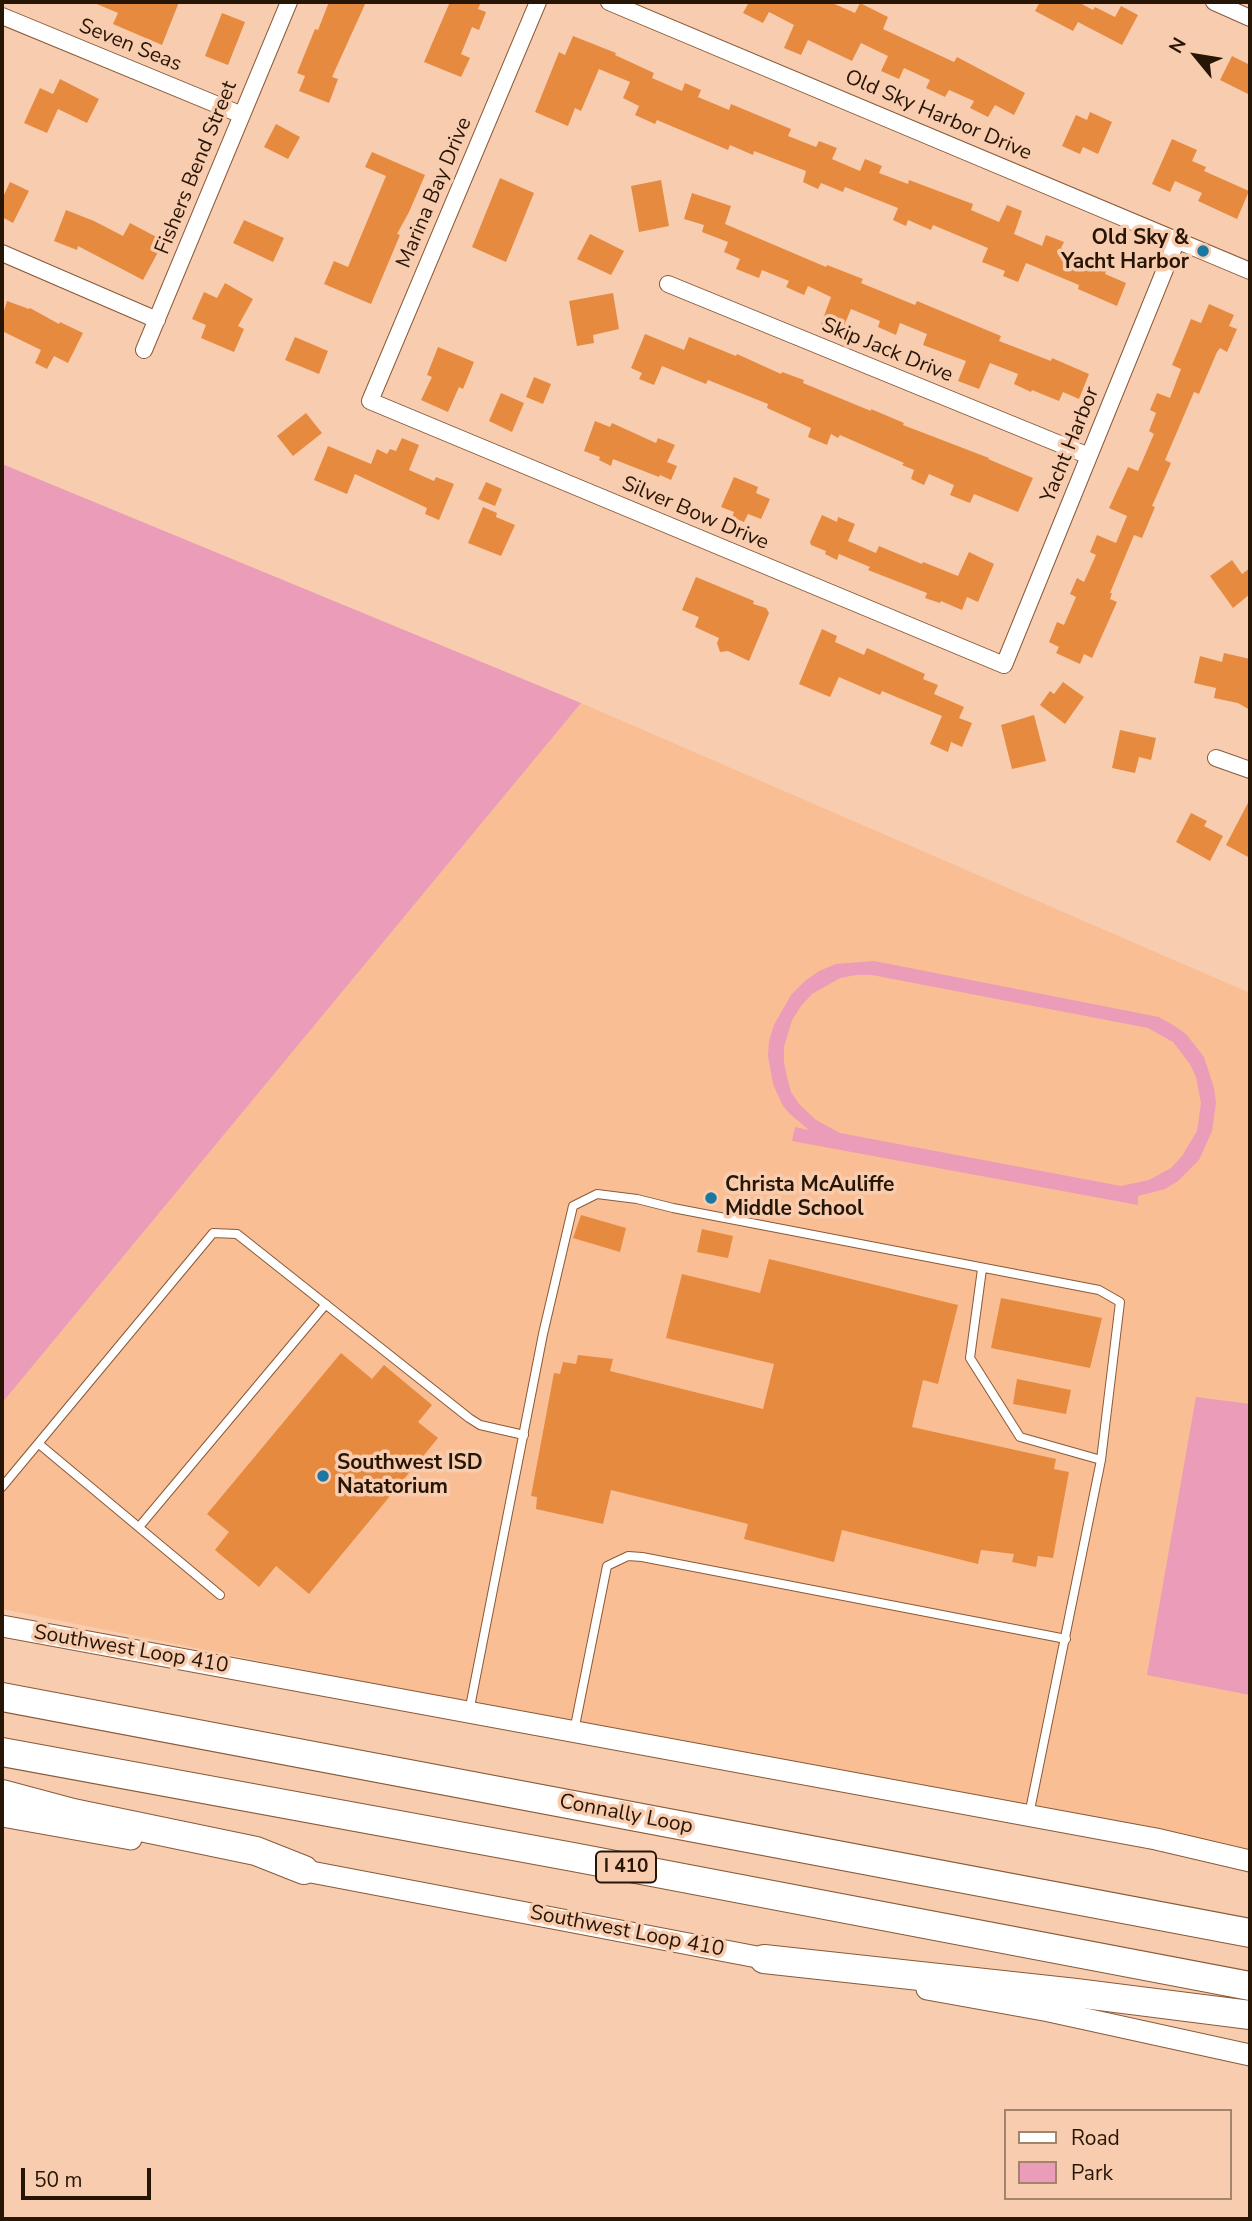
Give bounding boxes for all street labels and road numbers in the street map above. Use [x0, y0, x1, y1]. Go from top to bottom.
street label: Seven Seas [75, 14, 185, 78]
street label: Old Sky Harbor Drive [841, 65, 1035, 167]
street label: Fishers Bend Street [151, 78, 243, 258]
street label: Marina Bay Drive [392, 114, 478, 272]
street label: Skip Jack Drive [818, 313, 956, 389]
street label: Yacht Harbor [1036, 383, 1106, 507]
street label: Silver Bow Drive [618, 472, 772, 556]
street label: Southwest Loop 410 [32, 1620, 230, 1680]
street label: Connally Loop [557, 1790, 695, 1840]
road number: I 410 [596, 1852, 656, 1882]
street label: Southwest Loop 410 [528, 1901, 726, 1963]

